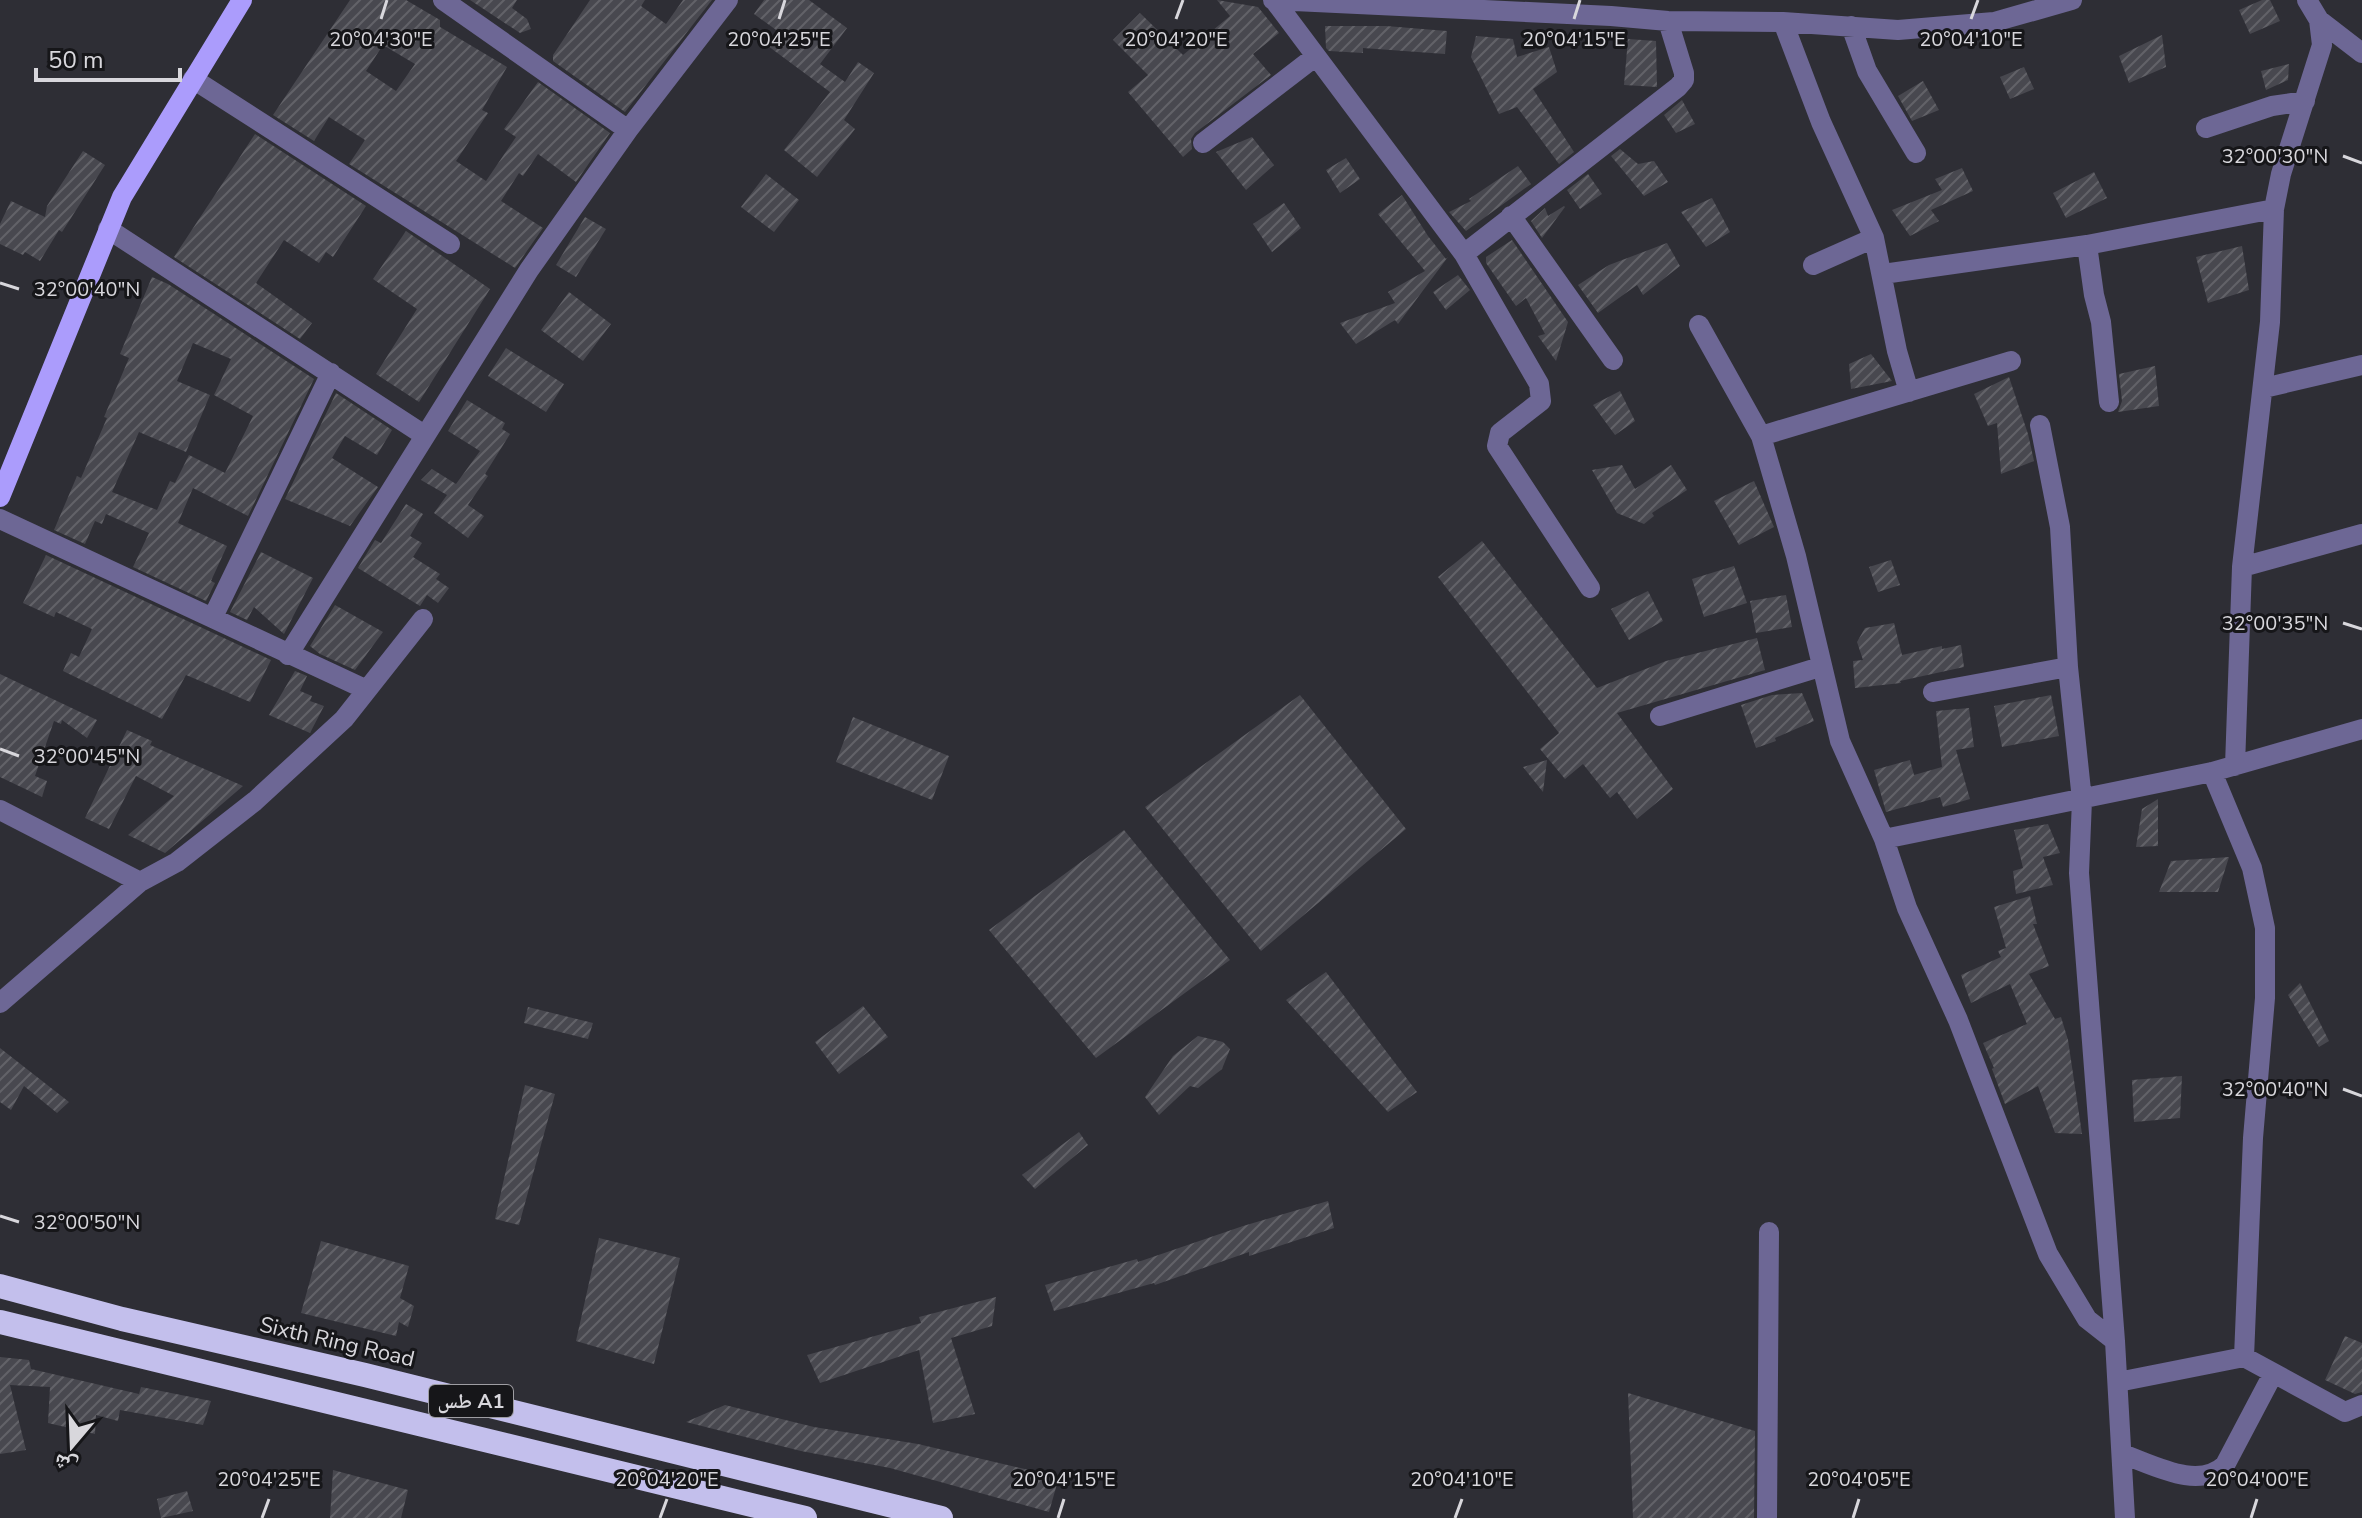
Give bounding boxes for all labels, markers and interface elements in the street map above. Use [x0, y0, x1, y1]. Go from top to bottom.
text: 20°04'30"E [329, 26, 433, 53]
text: 20°04'25"E [727, 26, 831, 53]
text: 20°04'20"E [1124, 26, 1228, 53]
text: 20°04'15"E [1522, 26, 1626, 53]
text: 20°04'10"E [1919, 26, 2023, 53]
scale bar [36, 32, 180, 82]
text: 50 m [48, 44, 104, 76]
text: 32°00'30"N [2222, 143, 2328, 170]
text: 32°00'40"N [34, 276, 140, 303]
text: 32°00'35"N [2222, 610, 2328, 637]
text: 32°00'45"N [34, 743, 140, 770]
text: 32°00'40"N [2222, 1076, 2328, 1103]
text: 32°00'50"N [34, 1209, 140, 1236]
street label: Sixth Ring Road [257, 1310, 417, 1374]
road number: طس A1 [429, 1385, 513, 1417]
north arrow [32, 1406, 112, 1486]
text: ش [50, 1446, 82, 1482]
text: 20°04'25"E [217, 1466, 321, 1493]
text: 20°04'20"E [615, 1466, 719, 1493]
text: 20°04'15"E [1012, 1466, 1116, 1493]
text: 20°04'10"E [1410, 1466, 1514, 1493]
text: 20°04'05"E [1807, 1466, 1911, 1493]
text: 20°04'00"E [2205, 1466, 2309, 1493]

